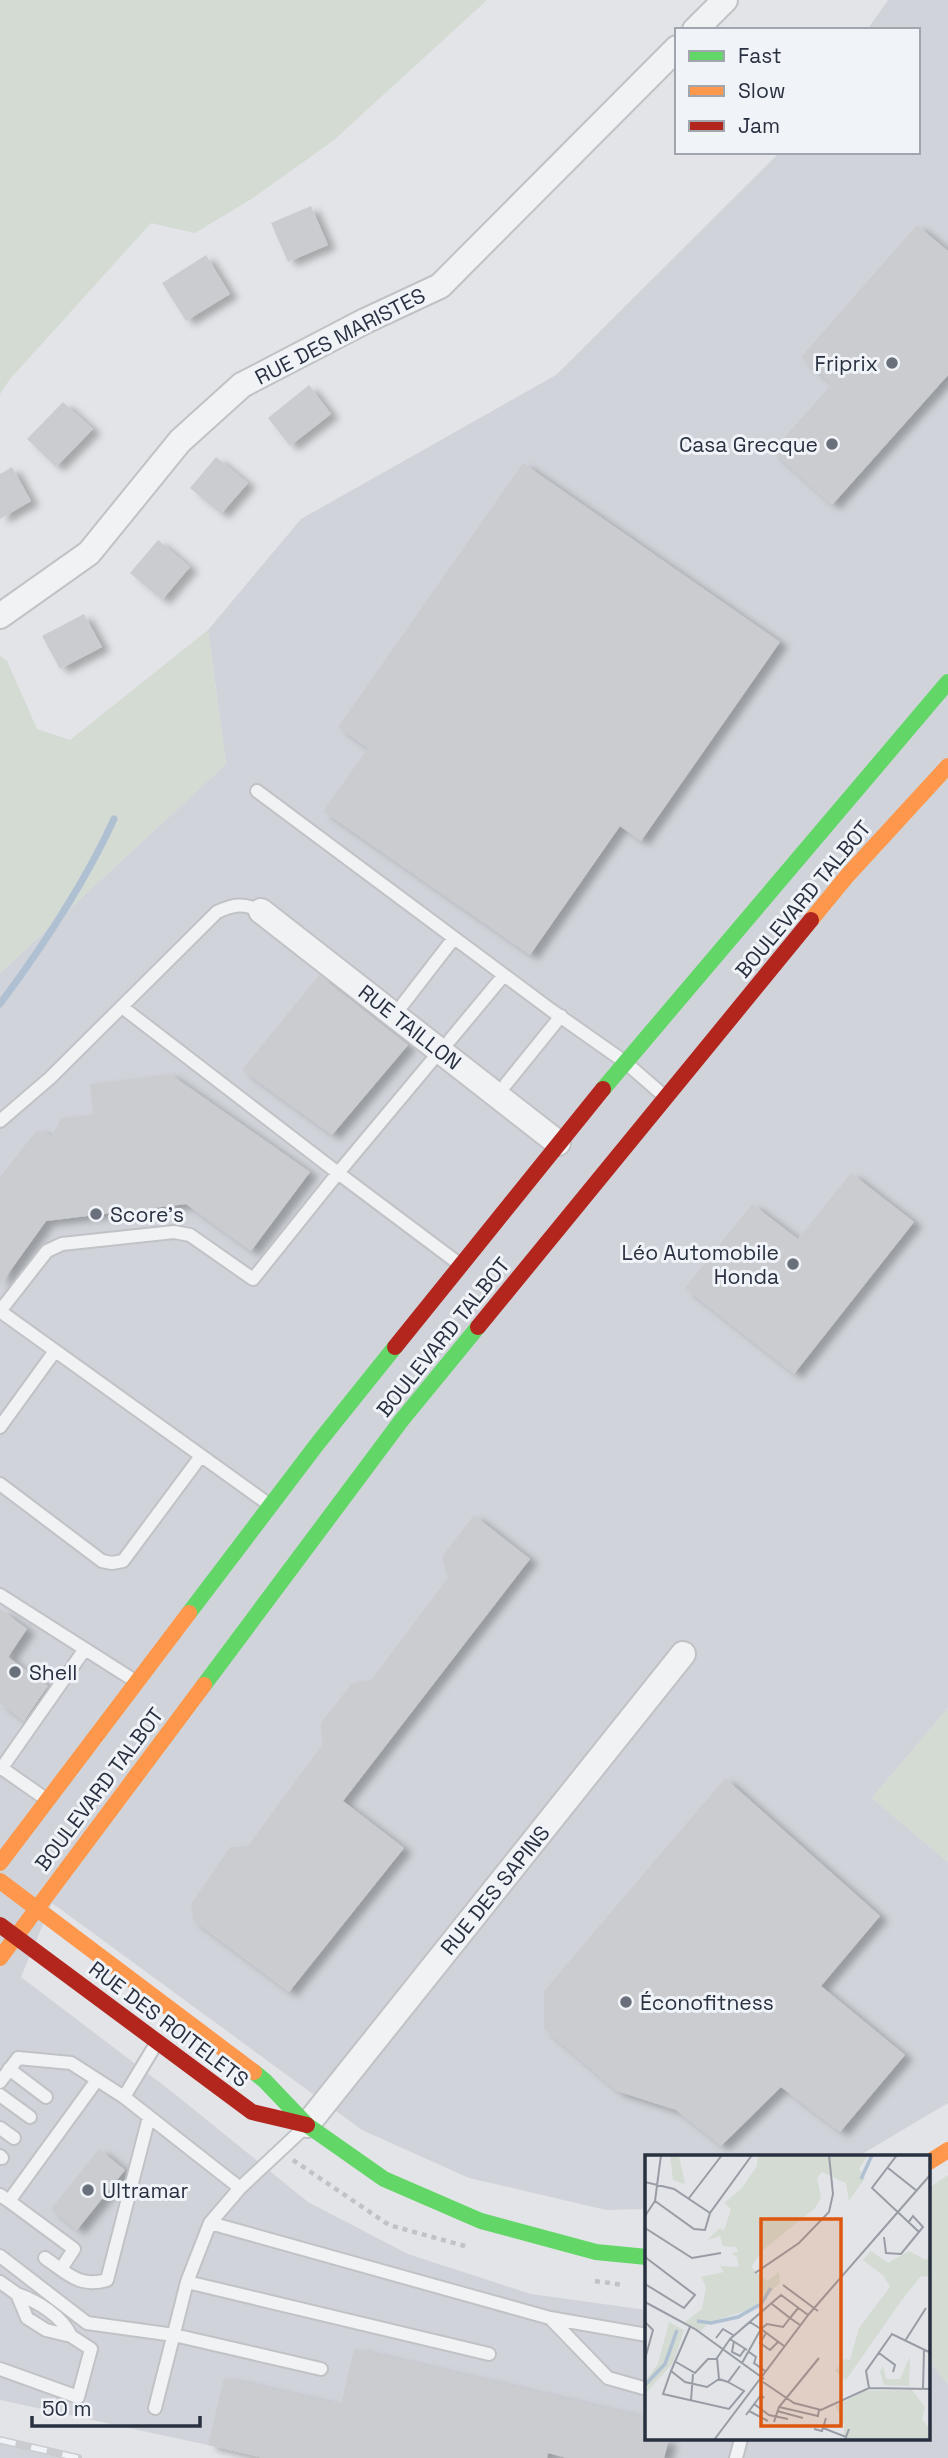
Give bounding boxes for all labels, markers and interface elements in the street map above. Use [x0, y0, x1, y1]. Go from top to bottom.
legend [675, 28, 920, 154]
text: Fast [738, 42, 782, 69]
text: Slow [738, 77, 786, 104]
text: Jam [738, 112, 780, 139]
street label: RUE DES MARISTES [250, 281, 430, 391]
place label: Friprix [815, 350, 878, 377]
marker: Friprix [884, 355, 900, 371]
place label: Casa Grecque [679, 431, 818, 458]
marker: Casa Grecque [824, 436, 840, 452]
street label: BOULEVARD TALBOT [729, 815, 877, 983]
street label: RUE TAILLON [353, 978, 467, 1076]
place label: Score's [110, 1201, 184, 1228]
marker: Score's [88, 1206, 104, 1222]
place label: Léo Automobile Honda [621, 1239, 779, 1290]
street label: BOULEVARD TALBOT [370, 1252, 516, 1422]
marker: Léo Automobile Honda [785, 1256, 801, 1272]
place label: Shell [29, 1659, 77, 1686]
marker: Shell [7, 1664, 23, 1680]
street label: BOULEVARD TALBOT [29, 1702, 169, 1876]
street label: RUE DES SAPINS [434, 1820, 556, 1960]
street label: RUE DES ROITELETS [84, 1955, 254, 2093]
place label: Éconofitness [640, 1989, 774, 2016]
marker: Éconofitness [618, 1994, 634, 2010]
inset map [645, 2155, 930, 2440]
place label: Ultramar [102, 2177, 189, 2204]
marker: Ultramar [80, 2182, 96, 2198]
scale bar [32, 2384, 200, 2428]
text: 50 m [42, 2395, 92, 2422]

